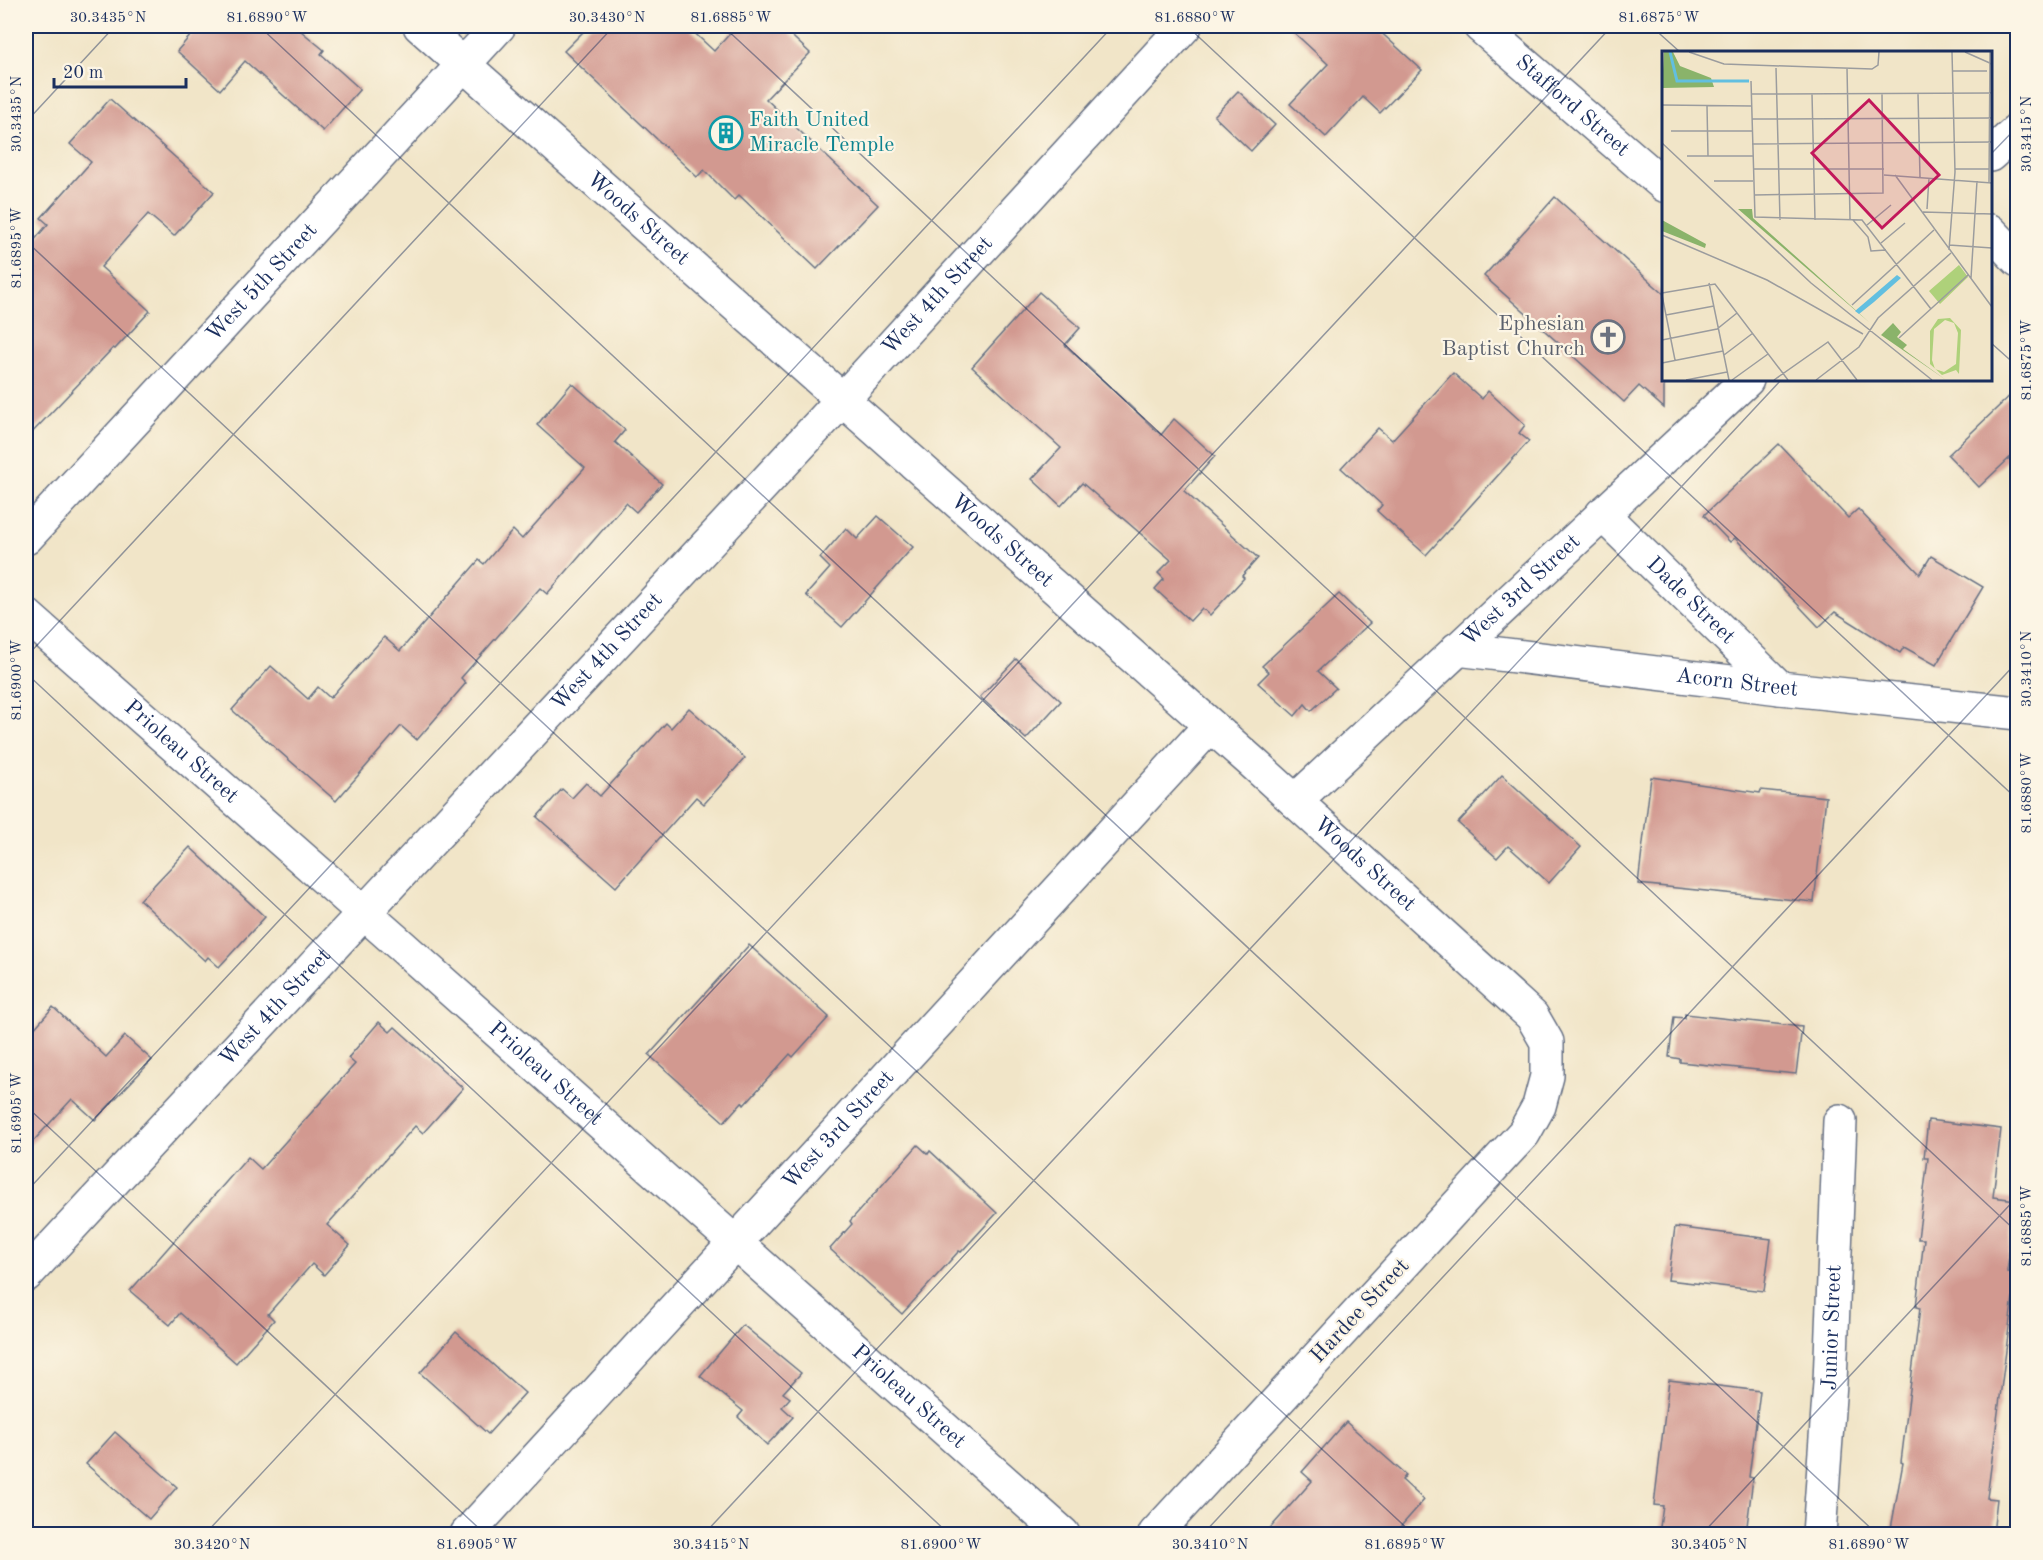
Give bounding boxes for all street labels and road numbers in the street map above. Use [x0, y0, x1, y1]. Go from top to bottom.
street label: Stafford Street [1511, 51, 1633, 161]
street label: Woods Street [582, 168, 693, 270]
street label: West 5th Street [203, 219, 322, 346]
street label: West 4th Street [878, 232, 997, 359]
street label: Woods Street [946, 490, 1057, 592]
street label: West 3rd Street [1458, 530, 1584, 650]
street label: Dade Street [1642, 553, 1739, 648]
street label: West 4th Street [547, 589, 667, 715]
street label: Acorn Street [1675, 665, 1799, 701]
street label: Prioleau Street [120, 696, 243, 808]
street label: Woods Street [1310, 813, 1420, 916]
street label: West 4th Street [216, 944, 335, 1070]
street label: Prioleau Street [484, 1018, 607, 1130]
street label: West 3rd Street [779, 1066, 898, 1194]
street label: Hardee Street [1306, 1255, 1414, 1367]
street label: Junior Street [1818, 1264, 1846, 1391]
street label: Prioleau Street [847, 1341, 970, 1453]

